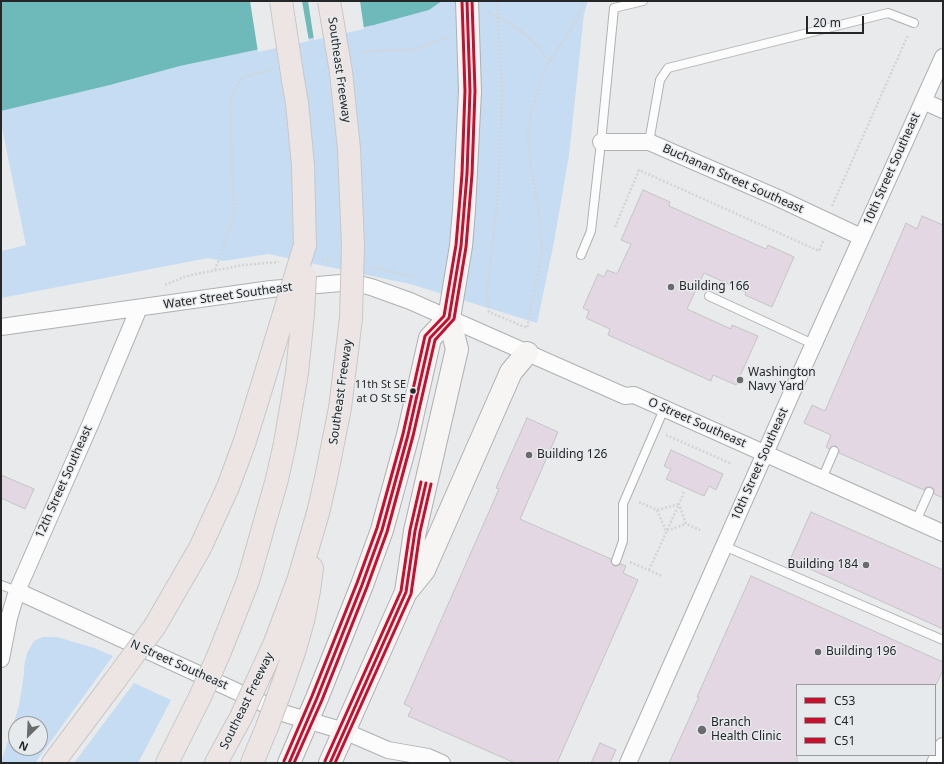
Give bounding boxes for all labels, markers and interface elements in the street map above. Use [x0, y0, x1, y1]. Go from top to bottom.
scale bar [808, 8, 866, 34]
text: 20 m [813, 14, 841, 31]
street label: Southeast Freeway [324, 16, 354, 124]
street label: 10th Street Southeast [861, 110, 923, 228]
street label: Buchanan Street Southeast [660, 141, 806, 217]
street label: Water Street Southeast [163, 280, 293, 312]
place label: Building 166 [679, 280, 749, 294]
marker: Building 166 [666, 282, 676, 292]
street label: Southeast Freeway [326, 338, 356, 446]
place label: Washington Navy Yard [748, 366, 816, 394]
marker: Washington Navy Yard [735, 375, 745, 385]
place label: 11th St SE at O St SE [355, 378, 406, 404]
marker: 11th St SE at O St SE [408, 386, 418, 396]
street label: O Street Southeast [646, 395, 748, 451]
street label: 10th Street Southeast [729, 405, 791, 523]
street label: 12th Street Southeast [33, 423, 95, 541]
place label: Building 126 [537, 448, 607, 462]
marker: Building 126 [524, 450, 534, 460]
place label: Building 184 [788, 558, 858, 572]
marker: Building 184 [861, 560, 871, 570]
street label: N Street Southeast [128, 637, 230, 693]
place label: Building 196 [826, 645, 896, 659]
marker: Building 196 [813, 647, 823, 657]
street label: Southeast Freeway [217, 650, 277, 752]
legend [796, 684, 936, 756]
text: C53 [834, 692, 855, 709]
text: C41 [834, 712, 855, 729]
north arrow [8, 716, 48, 756]
place label: Branch Health Clinic [711, 716, 781, 744]
marker: Branch Health Clinic [696, 724, 708, 736]
text: C51 [834, 732, 855, 749]
text: N [16, 738, 30, 755]

